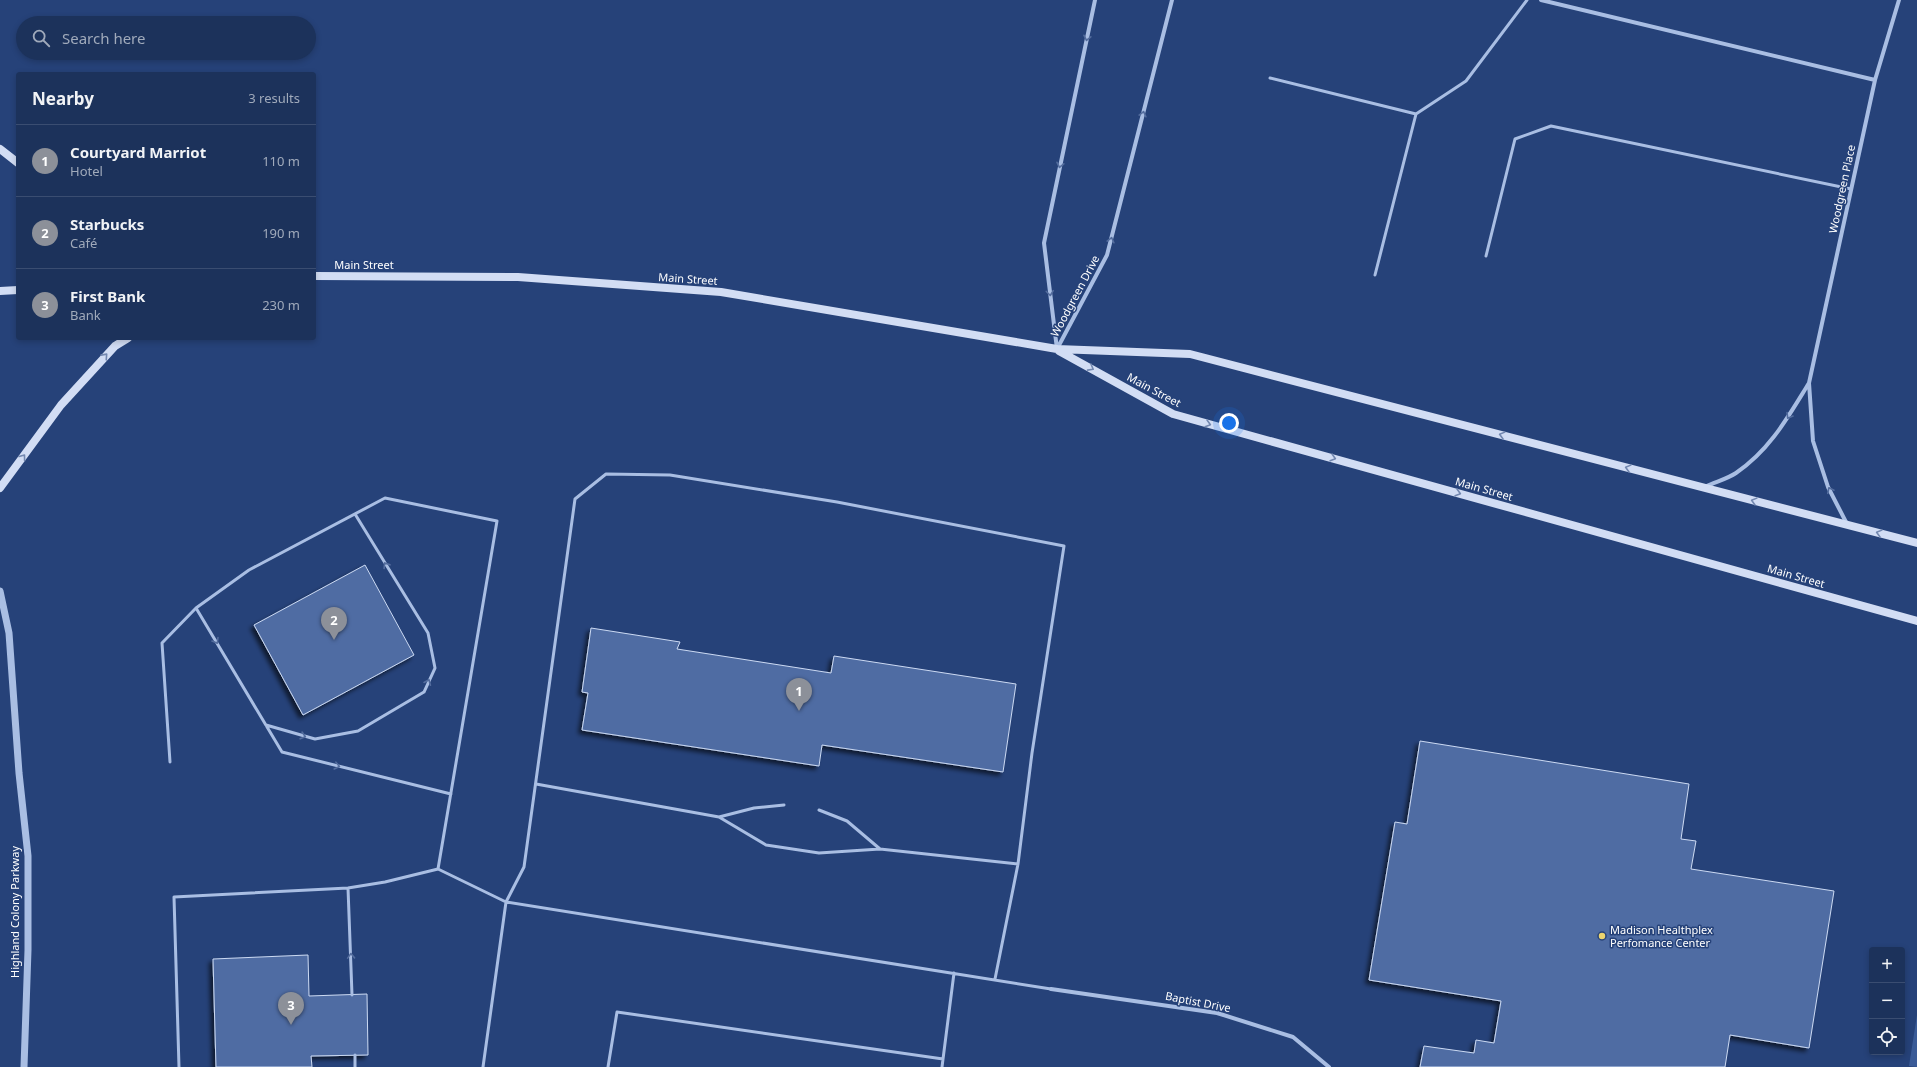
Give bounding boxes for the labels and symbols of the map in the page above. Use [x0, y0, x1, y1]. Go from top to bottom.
one-way arrow [1083, 35, 1091, 41]
one-way arrow [1138, 110, 1147, 117]
street label: Woodgreen Place [1825, 143, 1858, 235]
one-way arrow [1056, 162, 1065, 169]
one-way arrow [1106, 236, 1115, 243]
street label: Woodgreen Drive [1047, 252, 1102, 339]
street label: Main Street [334, 257, 394, 272]
street label: Main Street [658, 269, 718, 288]
one-way arrow [1045, 290, 1054, 296]
one-way arrow [101, 353, 108, 361]
one-way arrow [1087, 364, 1094, 371]
street label: Main Street [1125, 369, 1184, 410]
one-way arrow [1786, 412, 1793, 419]
your location [1219, 413, 1239, 433]
one-way arrow [1204, 419, 1211, 428]
one-way arrow [1499, 431, 1506, 440]
one-way arrow [18, 454, 25, 461]
one-way arrow [1330, 454, 1336, 462]
one-way arrow [1624, 464, 1631, 473]
street label: Main Street [1454, 473, 1515, 504]
one-way arrow [1827, 487, 1835, 495]
one-way arrow [1455, 488, 1462, 497]
one-way arrow [1750, 497, 1757, 505]
one-way arrow [1876, 530, 1883, 538]
street label: Main Street [1766, 560, 1827, 591]
one-way arrow [384, 563, 391, 570]
pin: 2 [321, 607, 347, 640]
one-way arrow [211, 637, 219, 644]
one-way arrow [424, 678, 432, 685]
pin: 1 [786, 678, 812, 711]
one-way arrow [299, 731, 306, 740]
one-way arrow [333, 761, 340, 770]
street label: Highland Colony Parkway [7, 846, 22, 978]
place label: Madison Healthplex Perfomance Center [1610, 922, 1713, 950]
marker: Madison Healthplex Perfomance Center [1597, 931, 1607, 941]
one-way arrow [347, 953, 355, 959]
street label: Baptist Drive [1164, 988, 1232, 1015]
pin: 3 [278, 992, 304, 1025]

